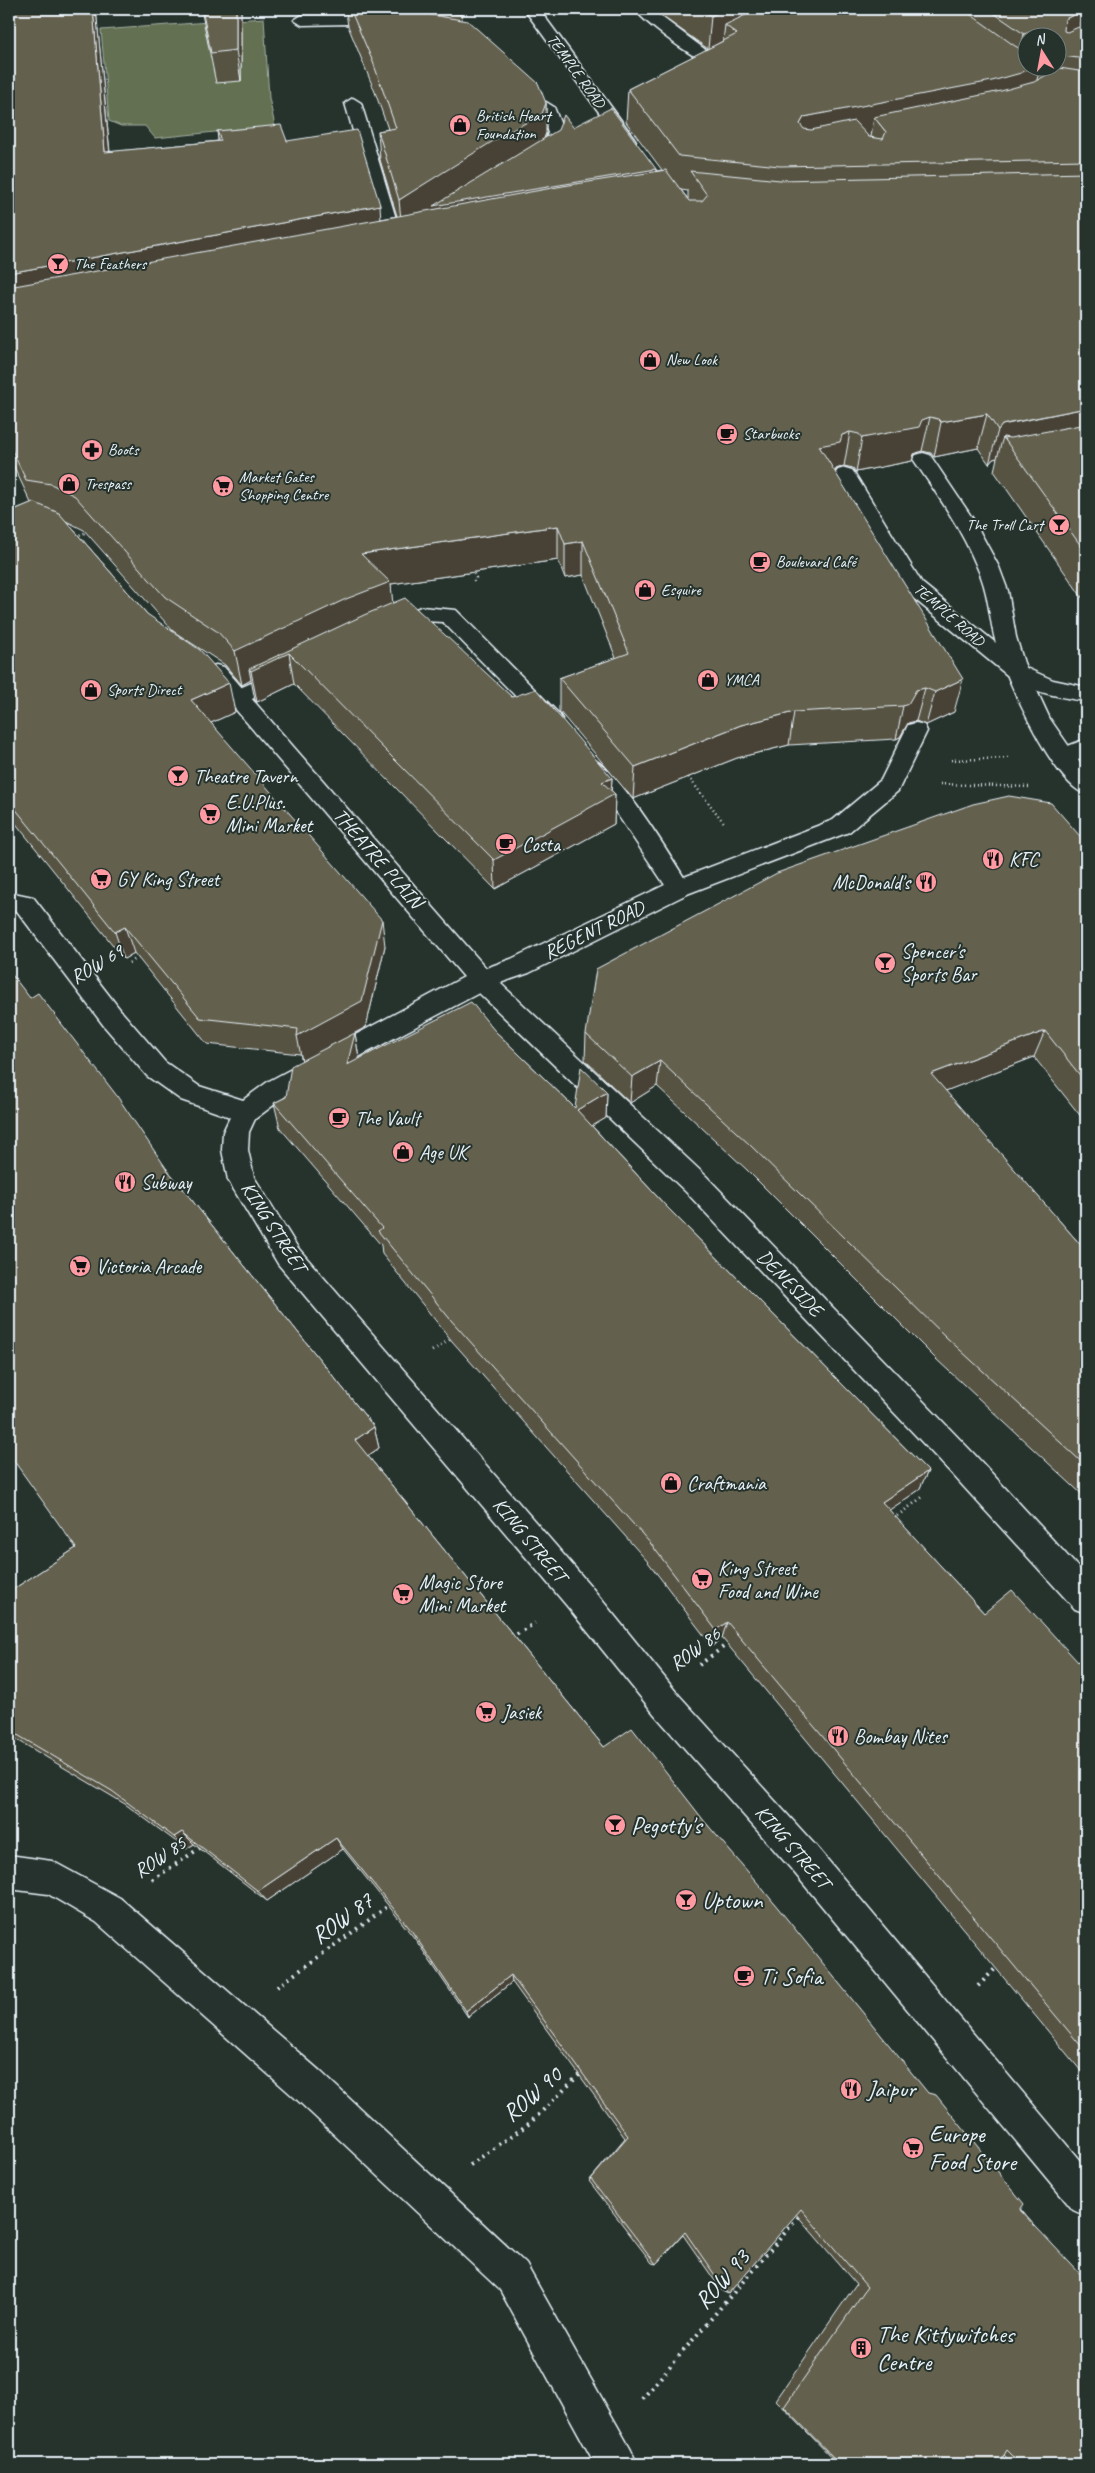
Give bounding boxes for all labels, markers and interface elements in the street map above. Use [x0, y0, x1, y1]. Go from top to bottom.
north arrow [1018, 28, 1068, 78]
street label: TEMPLE ROAD [542, 30, 611, 113]
text: N [1034, 30, 1048, 49]
place label: British Heart Foundation [476, 106, 553, 144]
shop icon: British Heart Foundation [448, 113, 472, 137]
bar icon: The Feathers [46, 252, 70, 276]
place label: The Feathers [74, 254, 148, 274]
shop icon: New Look [638, 348, 662, 372]
place label: New Look [666, 350, 718, 370]
cafe icon: Starbucks [715, 422, 739, 446]
place label: Starbucks [743, 424, 801, 444]
pharmacy icon: Boots [80, 438, 104, 462]
place label: Boots [108, 440, 140, 460]
place label: Market Gates Shopping Centre [239, 467, 330, 505]
shop icon: Trespass [57, 472, 81, 496]
place label: Trespass [85, 474, 132, 494]
supermarket icon: Market Gates Shopping Centre [211, 474, 235, 498]
bar icon: The Troll Cart [1047, 513, 1071, 537]
place label: The Troll Cart [966, 515, 1046, 535]
cafe icon: Boulevard Café [748, 550, 772, 574]
place label: Boulevard Café [776, 552, 859, 572]
shop icon: Esquire [633, 578, 657, 602]
street label: TEMPLE ROAD [910, 579, 990, 652]
place label: Esquire [661, 580, 703, 600]
shop icon: YMCA [696, 668, 720, 692]
place label: YMCA [724, 670, 760, 690]
shop icon: Sports Direct [79, 678, 103, 702]
place label: Sports Direct [107, 680, 183, 700]
bar icon: Theatre Tavern [166, 764, 190, 788]
place label: Theatre Tavern [194, 764, 299, 789]
place label: E.U.Plus. Mini Market [226, 790, 315, 838]
supermarket icon: E.U.Plus. Mini Market [198, 802, 222, 826]
street label: THEATRE PLAIN [328, 803, 430, 915]
cafe icon: Costa [494, 832, 518, 856]
place label: Costa [522, 832, 562, 857]
restaurant icon: KFC [981, 847, 1005, 871]
place label: KFC [1009, 847, 1040, 872]
supermarket icon: GY King Street [89, 867, 113, 891]
place label: GY King Street [117, 867, 222, 892]
place label: McDonald's [832, 870, 912, 895]
restaurant icon: McDonald's [914, 870, 938, 894]
street label: REGENT ROAD [540, 894, 650, 965]
street label: ROW 69 [66, 937, 130, 990]
place label: Spencer's Sports Bar [901, 939, 978, 987]
bar icon: Spencer's Sports Bar [873, 951, 897, 975]
cafe icon: The Vault [327, 1106, 351, 1130]
place label: The Vault [355, 1106, 423, 1131]
shop icon: Age UK [391, 1140, 415, 1164]
place label: Age UK [419, 1140, 471, 1165]
restaurant icon: Subway [113, 1170, 137, 1194]
place label: Subway [141, 1170, 194, 1195]
street label: KING STREET [235, 1177, 315, 1280]
street label: DENESIDE [752, 1244, 830, 1324]
supermarket icon: Victoria Arcade [68, 1254, 92, 1278]
place label: Victoria Arcade [96, 1254, 203, 1279]
shop icon: Craftmania [659, 1471, 683, 1495]
place label: Craftmania [687, 1471, 767, 1496]
street label: KING STREET [487, 1493, 575, 1590]
place label: King Street Food and Wine [718, 1556, 819, 1604]
supermarket icon: King Street Food and Wine [690, 1567, 714, 1591]
place label: Magic Store Mini Market [419, 1570, 508, 1618]
supermarket icon: Magic Store Mini Market [391, 1582, 415, 1606]
street label: ROW 86 [664, 1621, 726, 1676]
supermarket icon: Jasiek [474, 1700, 498, 1724]
place label: Jasiek [501, 1700, 543, 1725]
restaurant icon: Bombay Nites [826, 1724, 850, 1748]
place label: Bombay Nites [854, 1724, 949, 1749]
street label: KING STREET [750, 1800, 839, 1897]
place label: Pegotty's [631, 1810, 704, 1840]
bar icon: Pegotty's [603, 1813, 627, 1837]
street label: ROW 85 [129, 1830, 192, 1883]
street label: ROW 87 [305, 1885, 380, 1950]
place label: Uptown [702, 1885, 764, 1915]
bar icon: Uptown [674, 1888, 698, 1912]
place label: Ti Sofia [760, 1961, 824, 1991]
cafe icon: Ti Sofia [732, 1964, 756, 1988]
street label: ROW 90 [496, 2059, 570, 2128]
place label: Jaipur [866, 2074, 918, 2104]
restaurant icon: Jaipur [839, 2077, 863, 2101]
place label: Europe Food Store [929, 2119, 1018, 2177]
supermarket icon: Europe Food Store [901, 2136, 925, 2160]
street label: ROW 93 [688, 2241, 757, 2315]
place label: The Kittywitches Centre [877, 2319, 1016, 2377]
building icon: The Kittywitches Centre [849, 2336, 873, 2360]

